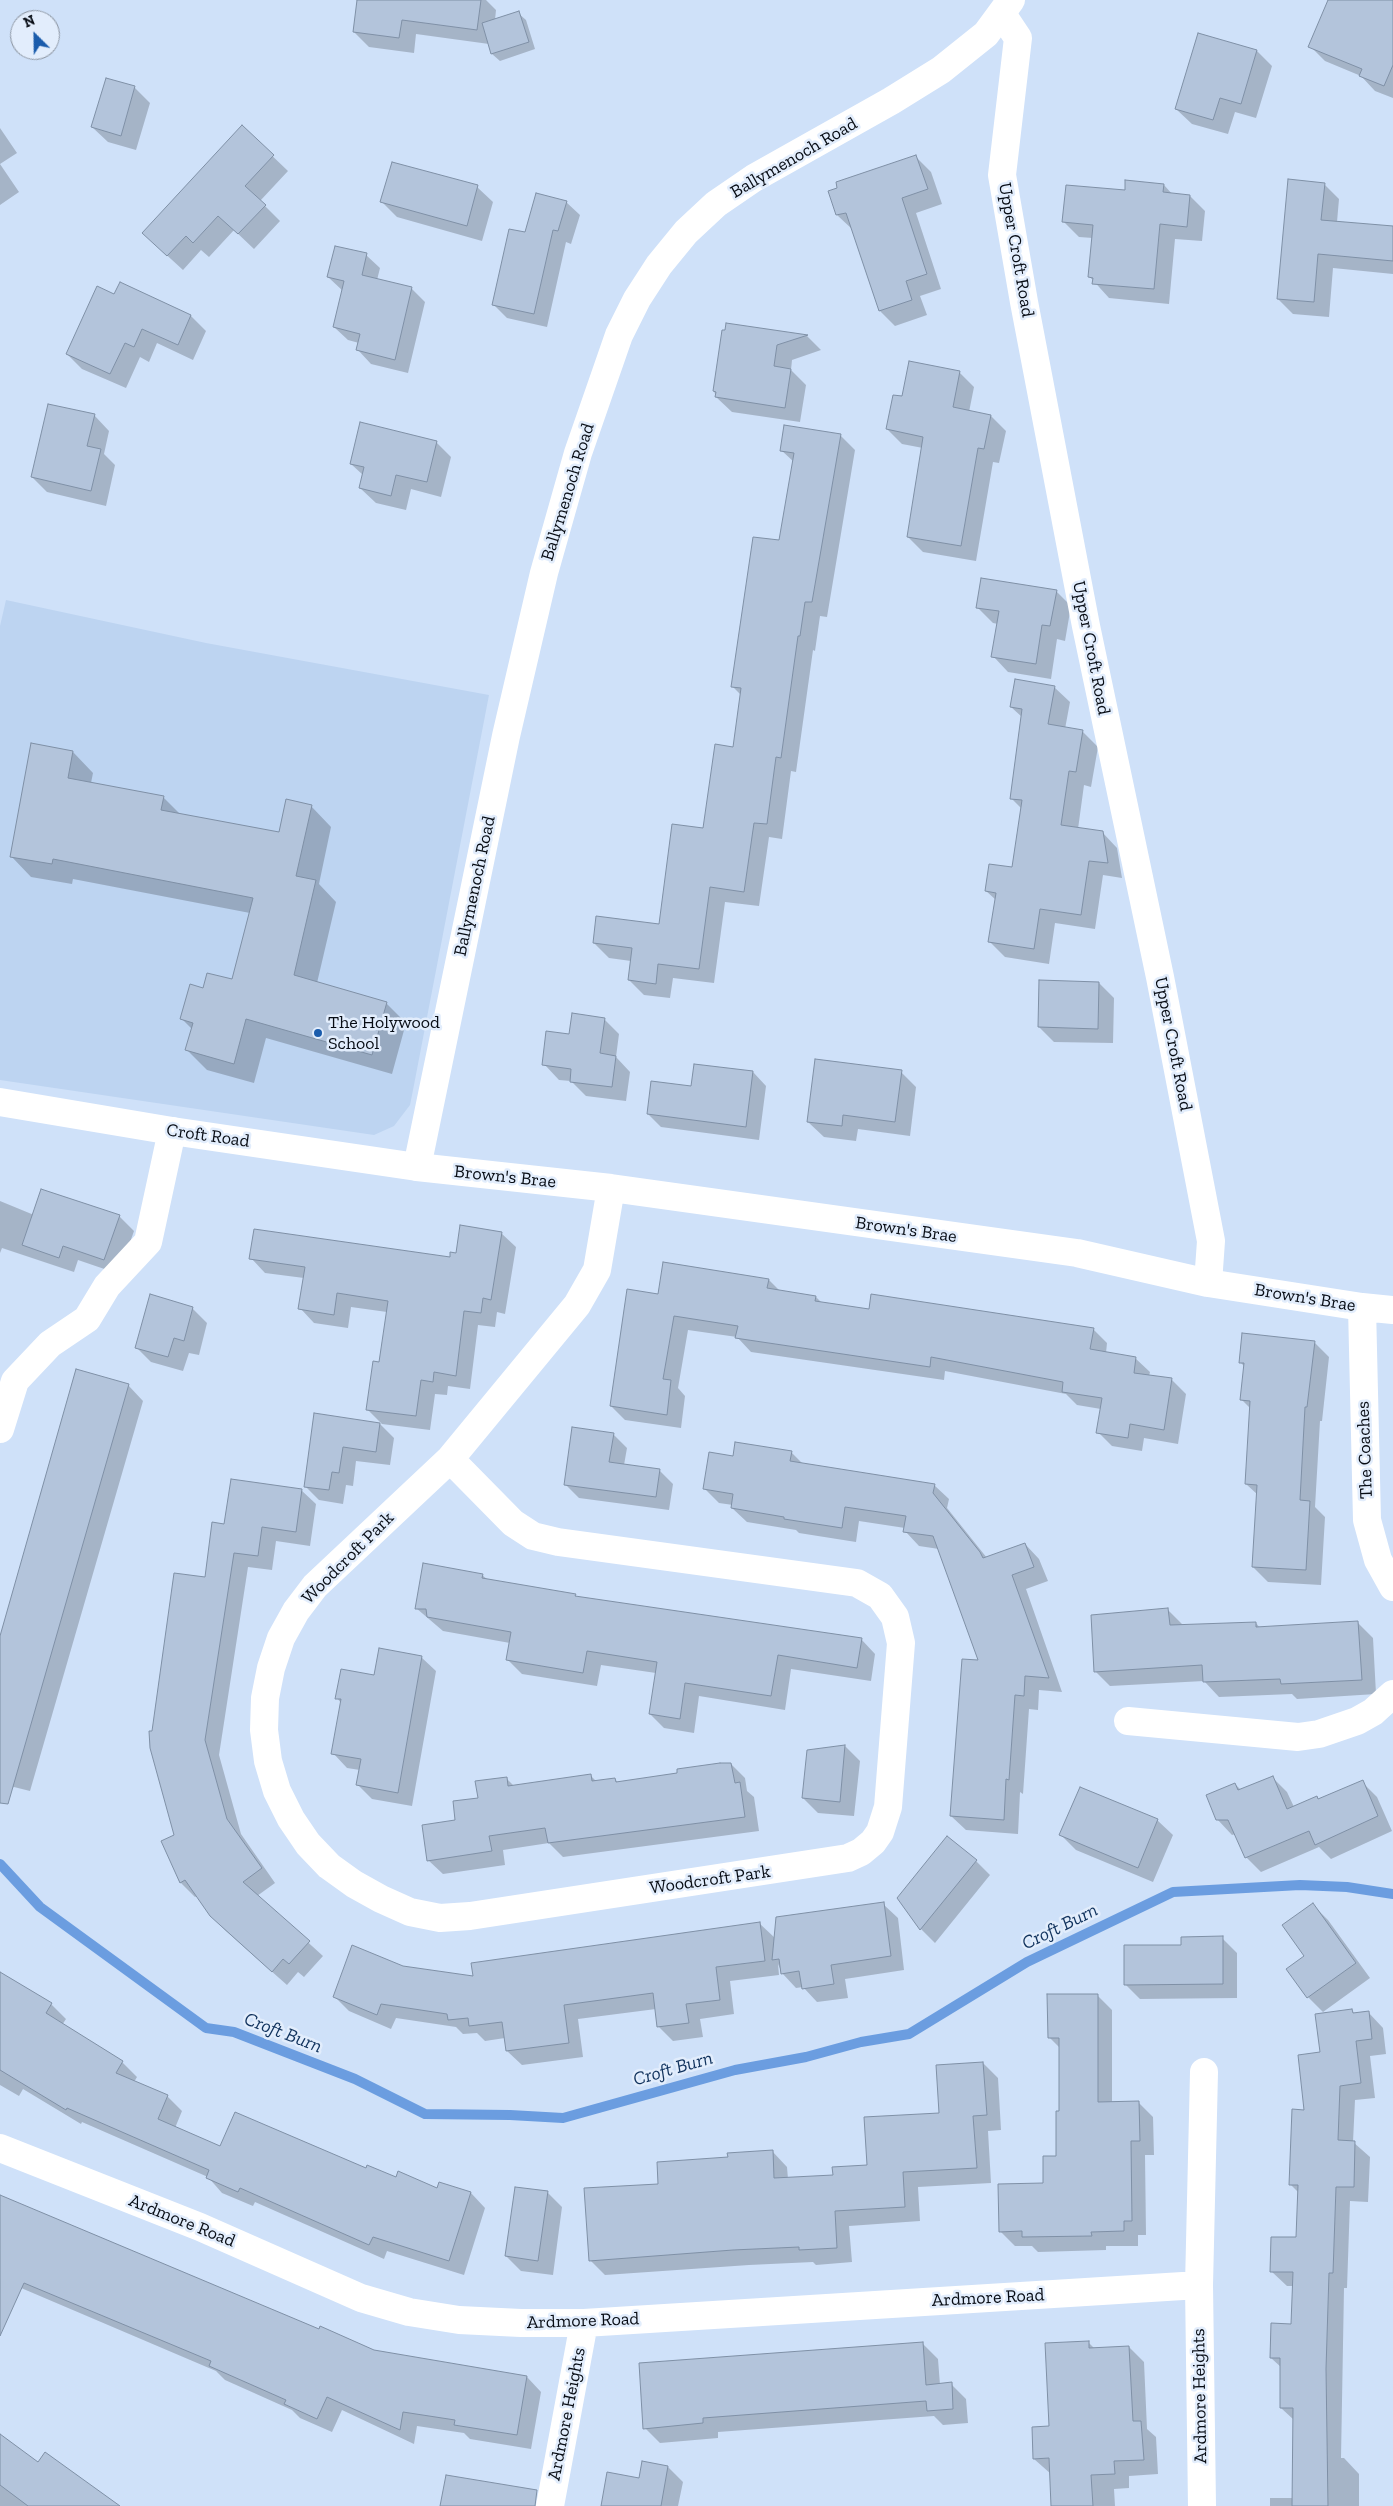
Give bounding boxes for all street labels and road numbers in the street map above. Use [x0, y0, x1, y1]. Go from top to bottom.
street label: Ballymenoch Road [727, 113, 861, 203]
street label: Upper Croft Road [994, 181, 1038, 319]
street label: Ballymenoch Road [537, 421, 599, 563]
street label: Upper Croft Road [1067, 579, 1115, 717]
street label: Ballymenoch Road [450, 814, 500, 958]
street label: Upper Croft Road [1149, 975, 1197, 1113]
street label: Croft Road [165, 1119, 251, 1153]
street label: Brown's Brae [453, 1161, 557, 1193]
street label: Brown's Brae [854, 1212, 958, 1248]
street label: Brown's Brae [1253, 1279, 1357, 1317]
street label: The Coaches [1352, 1401, 1378, 1499]
street label: Woodcroft Park [297, 1507, 399, 1609]
street label: Woodcroft Park [648, 1861, 772, 1899]
street label: Ardmore Road [126, 2190, 238, 2252]
street label: Ardmore Road [931, 2284, 1045, 2312]
street label: Ardmore Road [526, 2308, 640, 2334]
street label: Ardmore Heights [1188, 2328, 1212, 2464]
street label: Ardmore Heights [544, 2346, 590, 2482]

